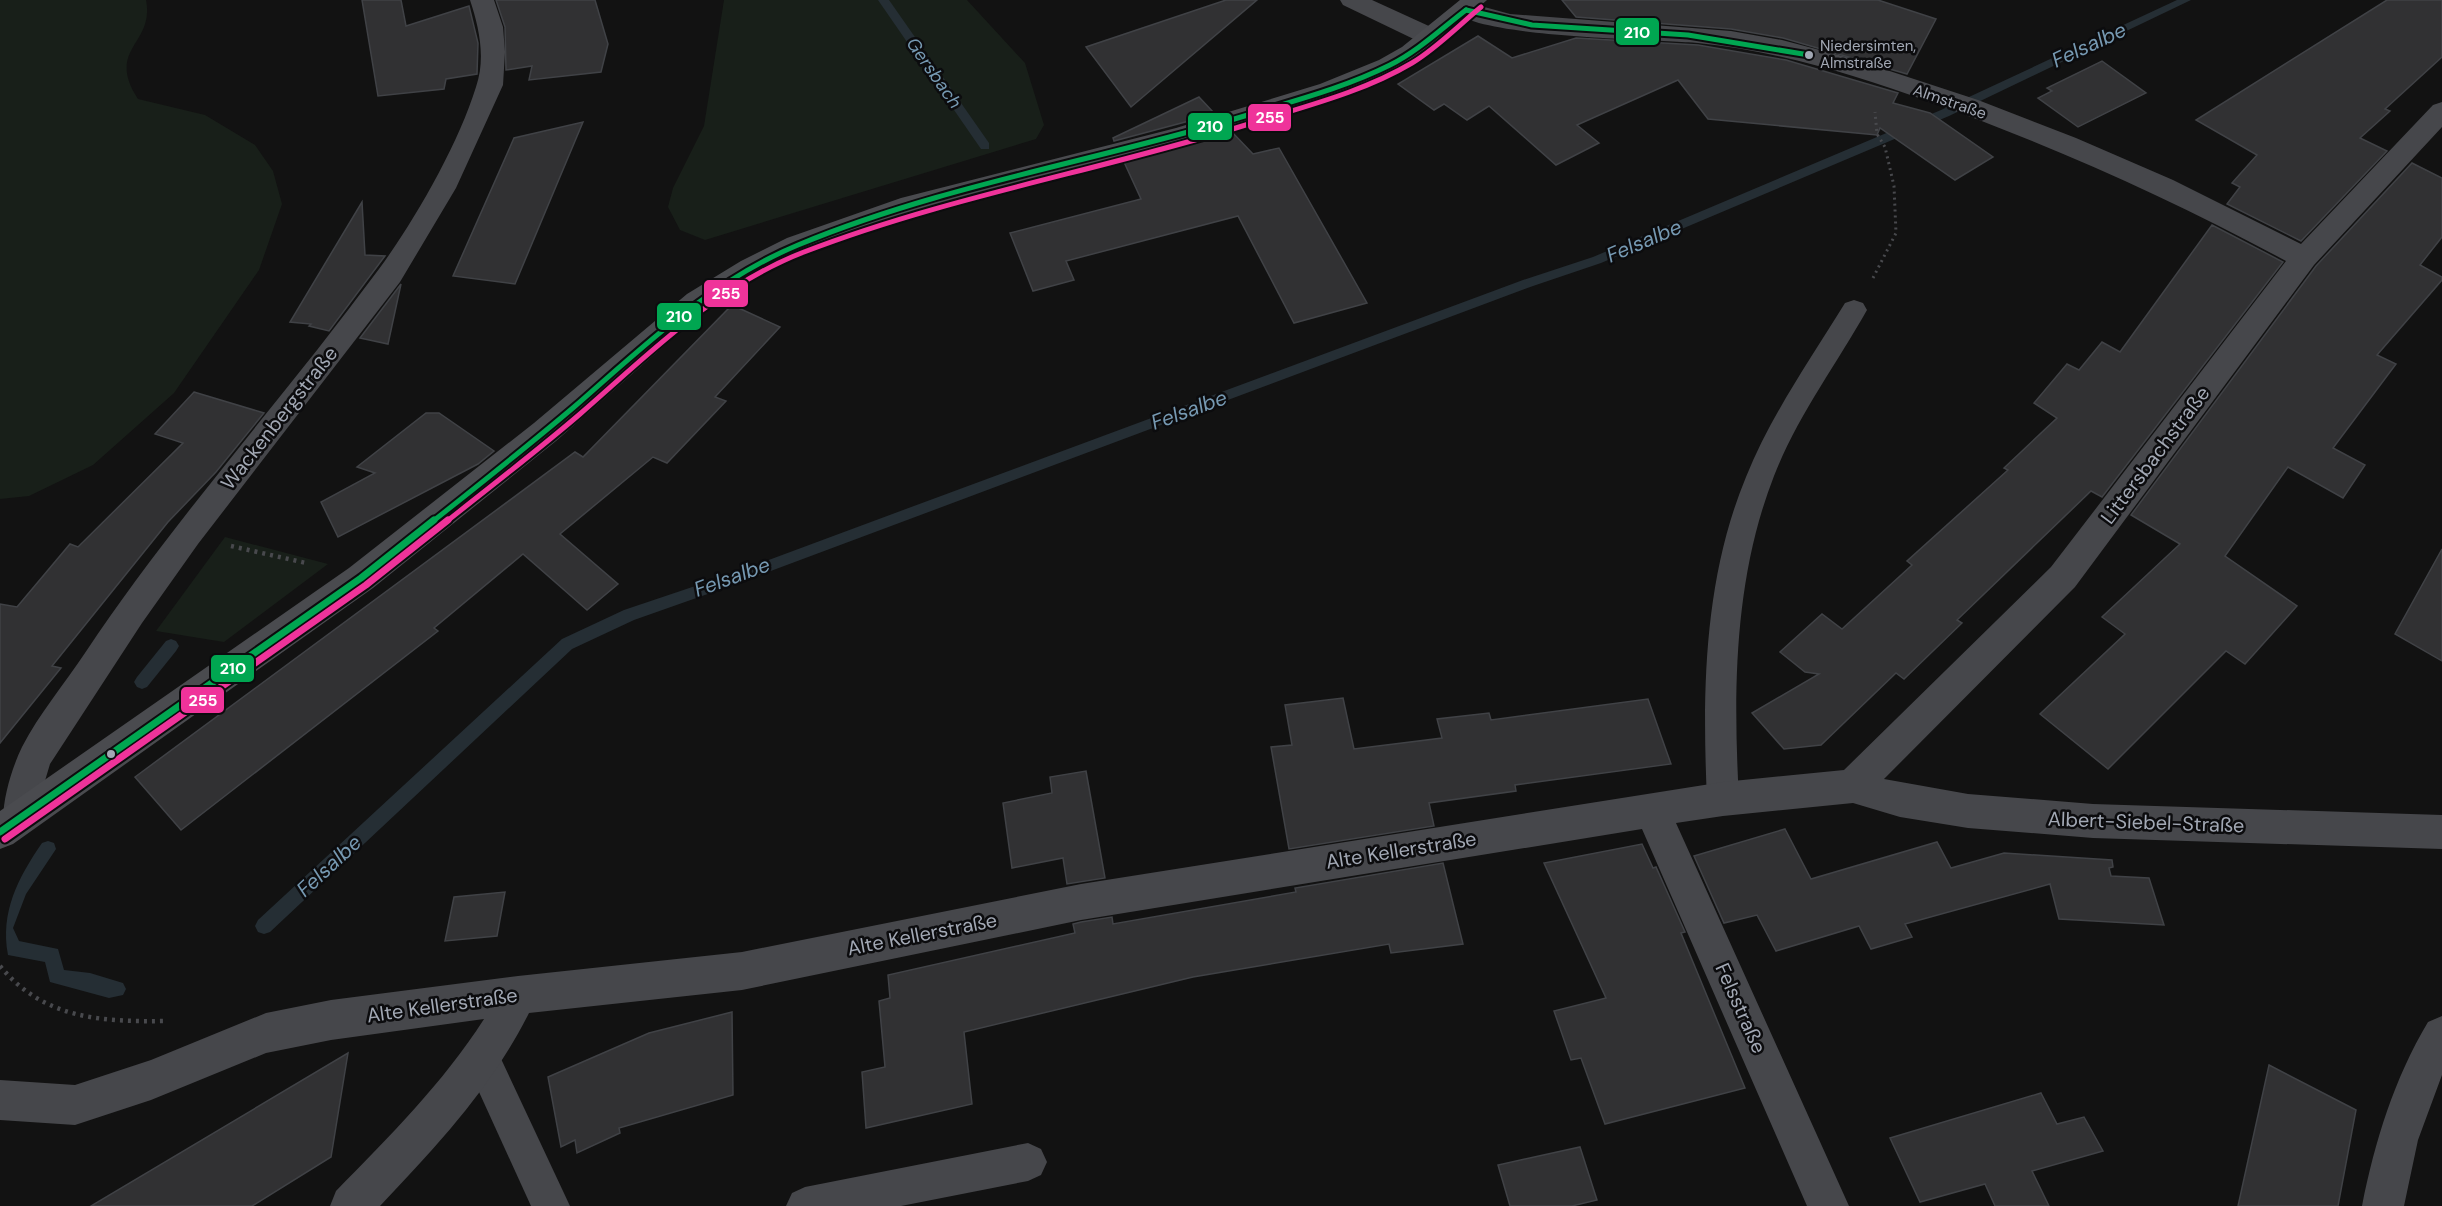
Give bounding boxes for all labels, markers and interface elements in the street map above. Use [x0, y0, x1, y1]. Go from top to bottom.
water label: Felsalbe [2047, 16, 2131, 74]
line badge: 210 [1615, 17, 1660, 46]
text: 210 [1624, 22, 1650, 43]
water label: Gersbach [901, 33, 967, 113]
place label: Niedersimten, Almstraße [1820, 36, 1916, 73]
marker: Niedersimten, Almstraße [1803, 49, 1815, 61]
street label: Almstraße [1910, 79, 1989, 124]
line badge: 255 [1247, 103, 1292, 132]
text: 255 [1255, 107, 1285, 128]
line badge: 210 [1187, 112, 1233, 141]
text: 210 [1197, 116, 1223, 137]
water label: Felsalbe [1602, 213, 1686, 269]
line badge: 255 [703, 279, 749, 308]
text: 255 [711, 283, 741, 304]
line badge: 210 [656, 302, 702, 331]
text: 210 [666, 306, 692, 327]
street label: Wackenbergstraße [215, 341, 343, 495]
street label: Littersbachstraße [2095, 381, 2215, 529]
water label: Felsalbe [1147, 383, 1231, 437]
water label: Felsalbe [690, 550, 774, 604]
line badge: 210 [210, 654, 255, 683]
text: 210 [220, 658, 246, 679]
line badge: 255 [180, 686, 225, 714]
text: 255 [188, 690, 218, 711]
unlabelled marker [105, 748, 117, 760]
street label: Albert-Siebel-Straße [2047, 806, 2245, 838]
street label: Alte Kellerstraße [1324, 825, 1478, 875]
water label: Felsalbe [290, 829, 368, 903]
street label: Alte Kellerstraße [845, 907, 999, 961]
street label: Felsstraße [1710, 959, 1772, 1057]
street label: Alte Kellerstraße [365, 982, 519, 1028]

